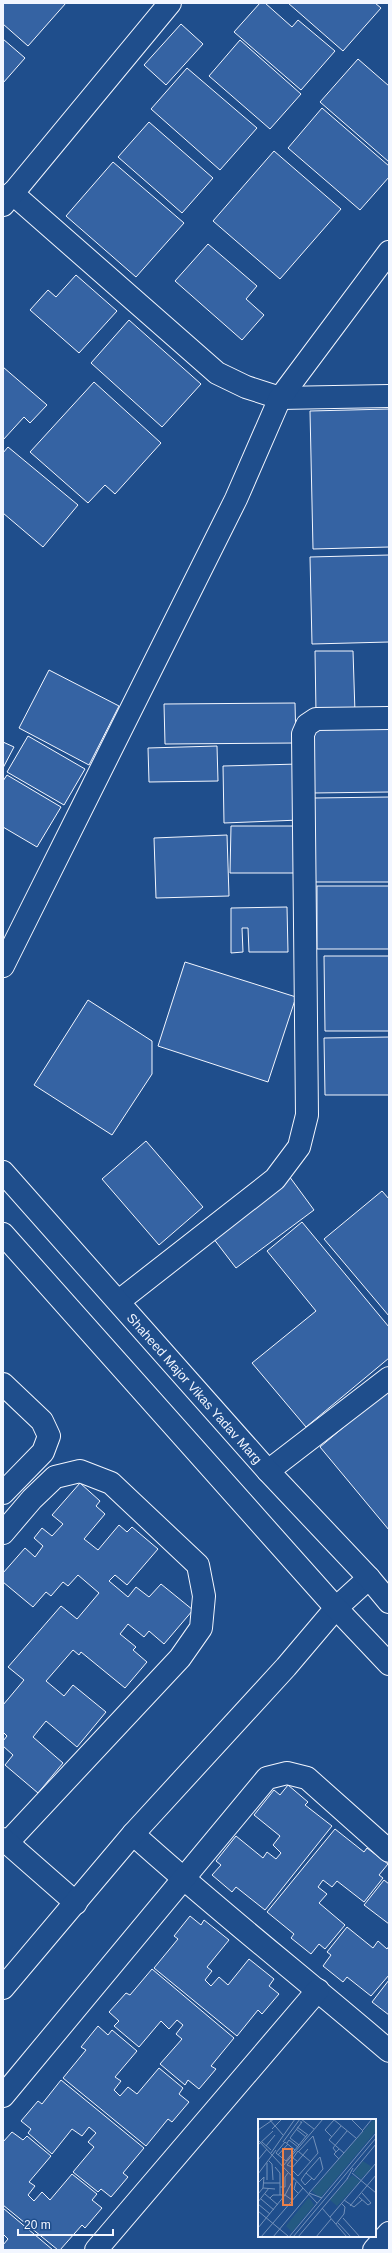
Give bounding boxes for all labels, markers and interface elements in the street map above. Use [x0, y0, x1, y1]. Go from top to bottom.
street label: Shaheed Major Vikas Yadav Marg [124, 1310, 265, 1467]
inset map [258, 2119, 376, 2237]
scale bar [18, 2211, 113, 2237]
text: 20 m [24, 2218, 51, 2232]

